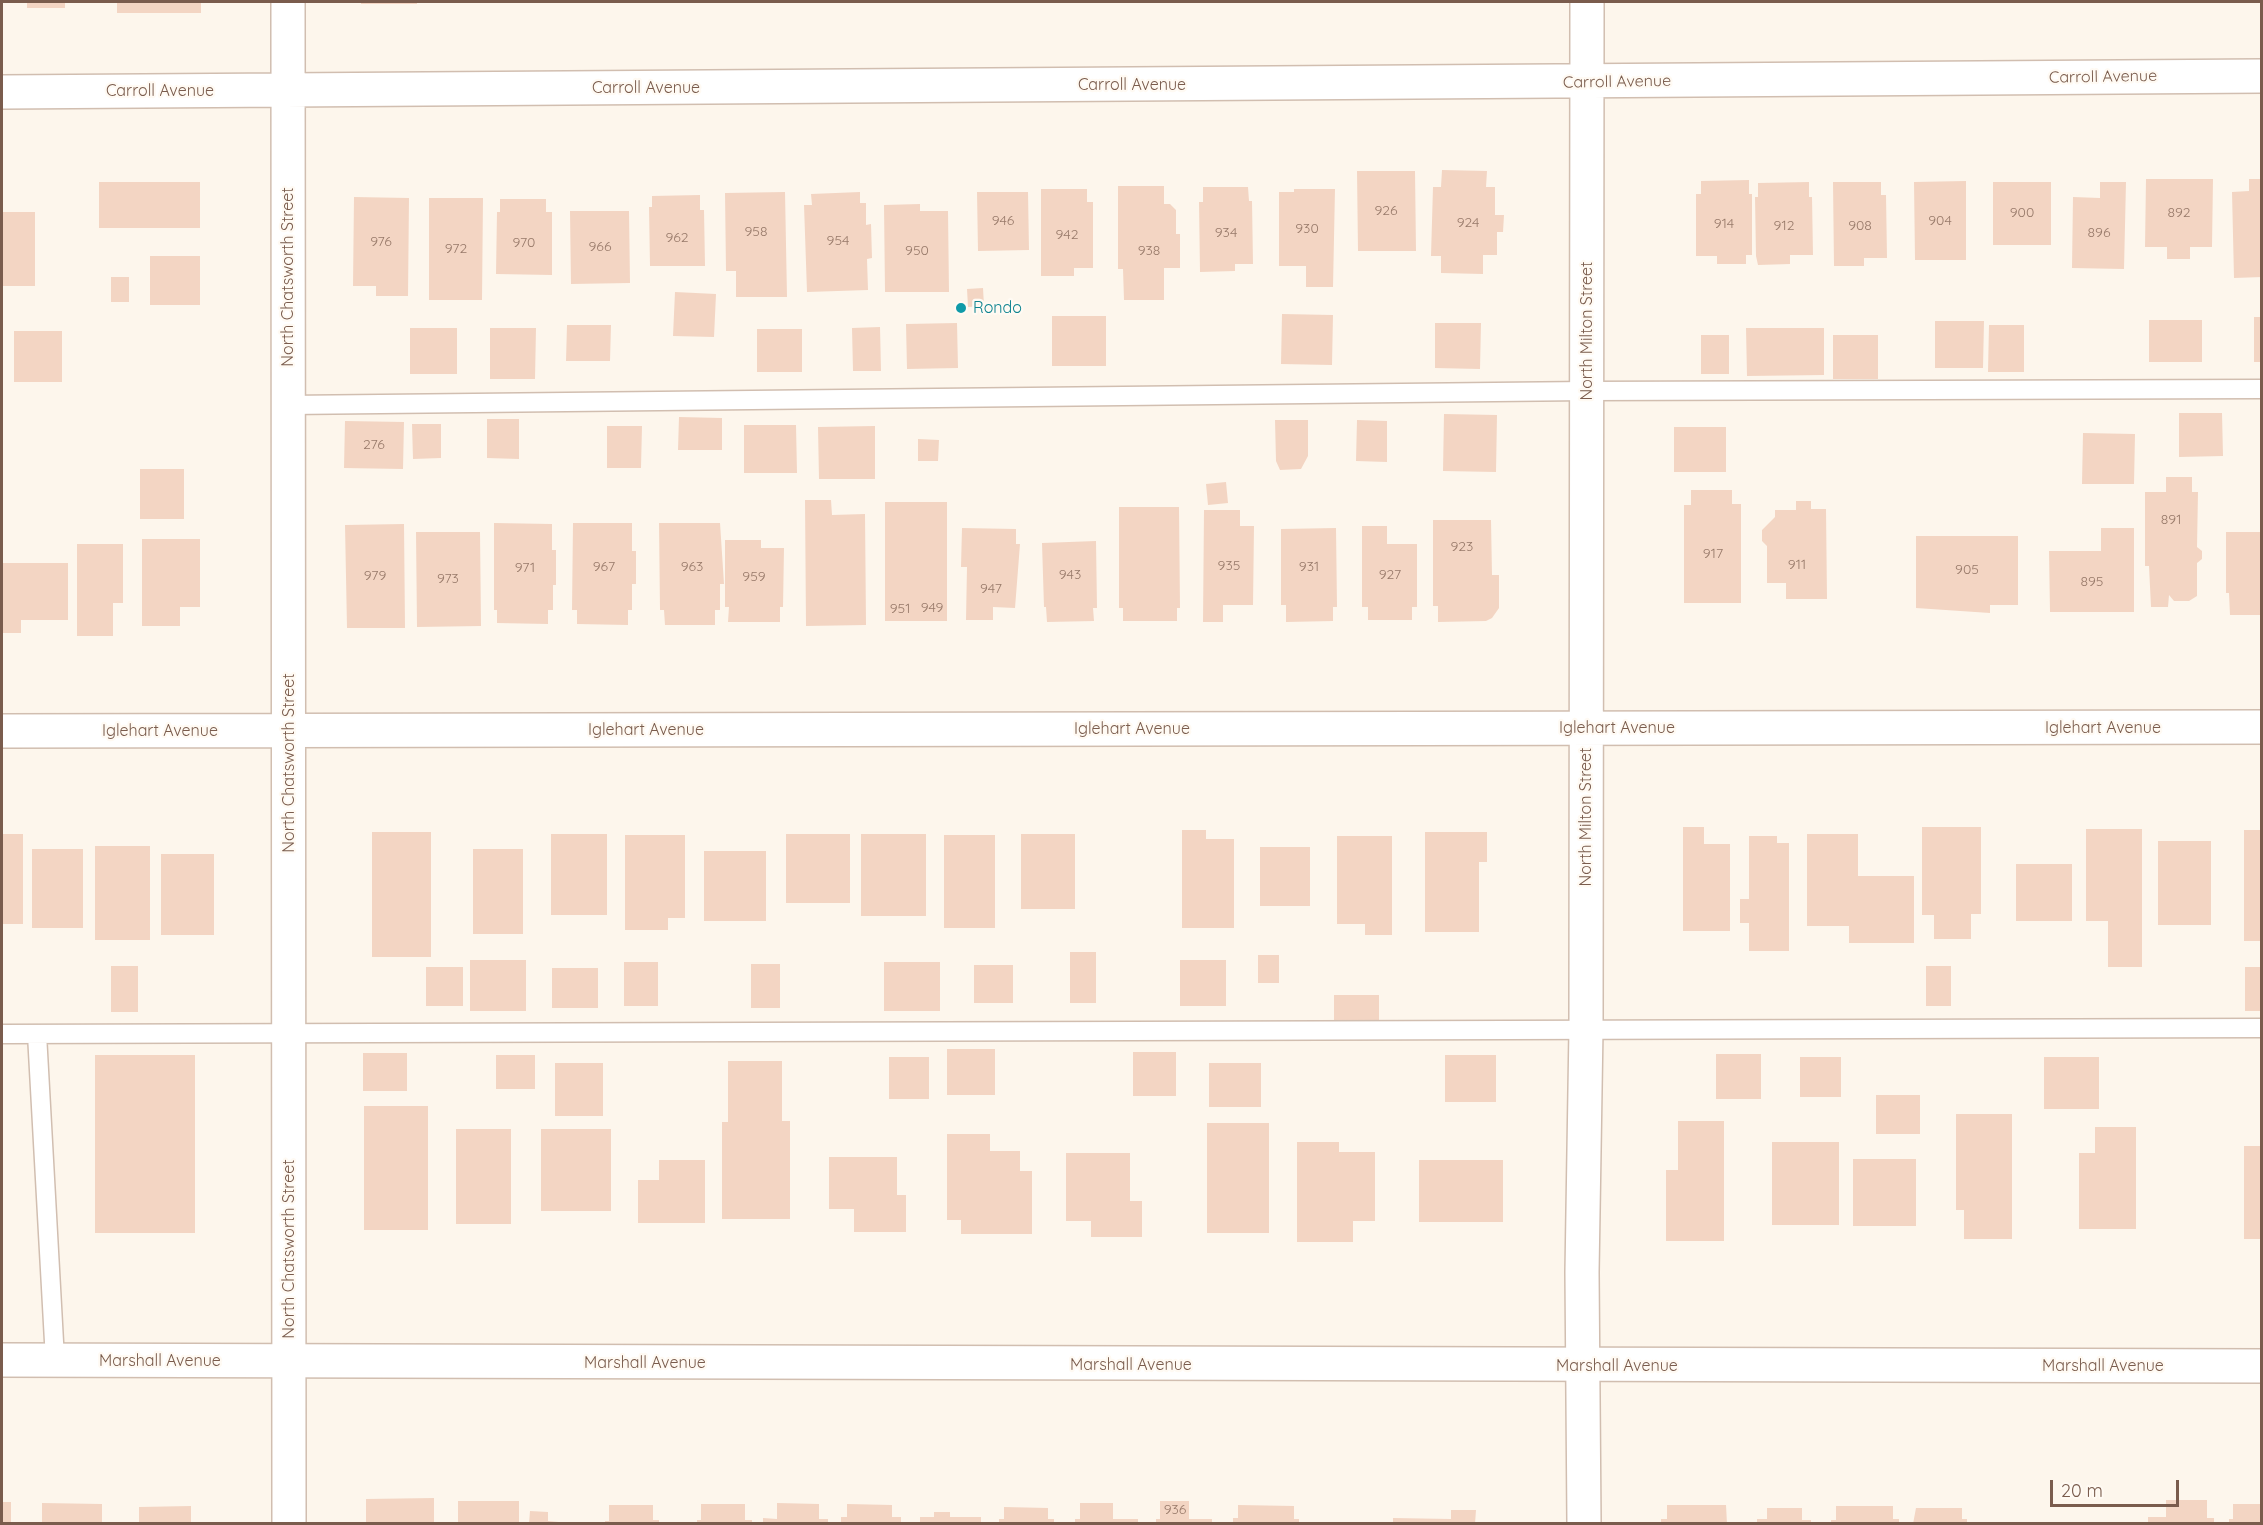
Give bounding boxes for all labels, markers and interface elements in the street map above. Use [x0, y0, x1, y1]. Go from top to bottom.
street label: Carroll Avenue [2049, 66, 2157, 88]
street label: Carroll Avenue [1563, 71, 1671, 93]
street label: Carroll Avenue [1078, 75, 1186, 95]
street label: Carroll Avenue [592, 78, 700, 98]
street label: Carroll Avenue [106, 81, 214, 101]
street label: North Chatsworth Street [278, 187, 298, 367]
house number: 926 [1374, 203, 1398, 219]
house number: 900 [2010, 205, 2034, 221]
house number: 892 [2167, 205, 2191, 221]
house number: 946 [992, 213, 1014, 229]
house number: 904 [1928, 213, 1952, 229]
house number: 924 [1457, 215, 1479, 231]
house number: 914 [1714, 216, 1734, 232]
house number: 912 [1774, 218, 1794, 234]
house number: 908 [1848, 218, 1872, 234]
house number: 930 [1295, 221, 1319, 237]
house number: 958 [744, 224, 768, 240]
house number: 934 [1215, 225, 1237, 241]
house number: 896 [2088, 225, 2110, 241]
house number: 942 [1056, 227, 1078, 243]
house number: 962 [665, 230, 689, 246]
house number: 954 [827, 233, 849, 249]
house number: 976 [370, 234, 392, 250]
house number: 970 [513, 235, 535, 251]
house number: 966 [589, 239, 611, 255]
house number: 972 [445, 241, 467, 257]
house number: 950 [905, 243, 929, 259]
house number: 938 [1138, 243, 1160, 259]
street label: North Milton Street [1577, 262, 1597, 400]
place label: Rondo [973, 298, 1022, 318]
marker: Rondo [954, 301, 968, 315]
house number: 276 [363, 437, 385, 453]
house number: 891 [2161, 512, 2181, 528]
house number: 923 [1451, 539, 1473, 555]
house number: 917 [1703, 546, 1723, 562]
house number: 911 [1788, 557, 1806, 573]
house number: 935 [1218, 558, 1240, 574]
house number: 967 [593, 559, 615, 575]
house number: 963 [681, 559, 703, 575]
house number: 931 [1299, 559, 1319, 575]
house number: 971 [515, 560, 535, 576]
house number: 905 [1955, 562, 1979, 578]
house number: 943 [1059, 567, 1081, 583]
house number: 927 [1379, 567, 1401, 583]
house number: 979 [364, 568, 386, 584]
house number: 959 [742, 569, 766, 585]
house number: 973 [437, 571, 459, 587]
house number: 895 [2080, 574, 2104, 590]
house number: 947 [980, 581, 1002, 597]
house number: 949 [921, 600, 943, 616]
house number: 951 [890, 601, 910, 617]
street label: North Chatsworth Street [279, 673, 299, 853]
street label: Iglehart Avenue [1559, 718, 1675, 738]
street label: Iglehart Avenue [2045, 718, 2161, 738]
street label: Iglehart Avenue [1074, 719, 1190, 739]
street label: Iglehart Avenue [588, 720, 704, 740]
street label: Iglehart Avenue [102, 721, 218, 741]
street label: North Milton Street [1576, 748, 1596, 886]
street label: North Chatsworth Street [279, 1159, 299, 1339]
street label: Marshall Avenue [99, 1351, 221, 1371]
street label: Marshall Avenue [584, 1353, 706, 1373]
street label: Marshall Avenue [1070, 1355, 1192, 1375]
street label: Marshall Avenue [1556, 1356, 1678, 1376]
street label: Marshall Avenue [2042, 1356, 2164, 1376]
scale bar [2053, 1468, 2182, 1506]
text: 20 m [2061, 1479, 2103, 1502]
house number: 936 [1164, 1502, 1186, 1518]

